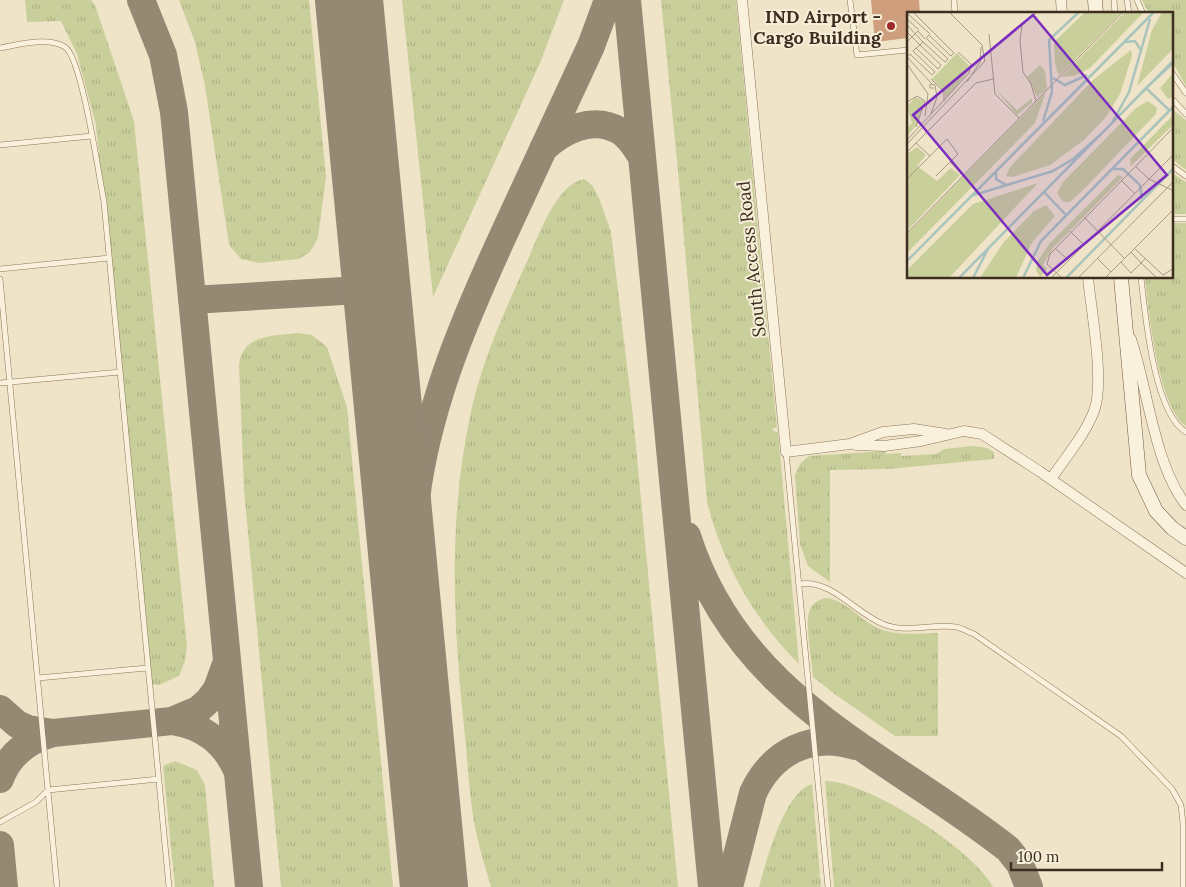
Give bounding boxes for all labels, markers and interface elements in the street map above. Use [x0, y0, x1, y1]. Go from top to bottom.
place label: IND Airport - Cargo Building [753, 5, 882, 49]
inset map [907, 12, 1174, 279]
marker: IND Airport - Cargo Building [885, 20, 897, 32]
street label: South Access Road [731, 179, 771, 338]
scale bar [1011, 840, 1162, 872]
text: 100 m [1018, 847, 1059, 866]

